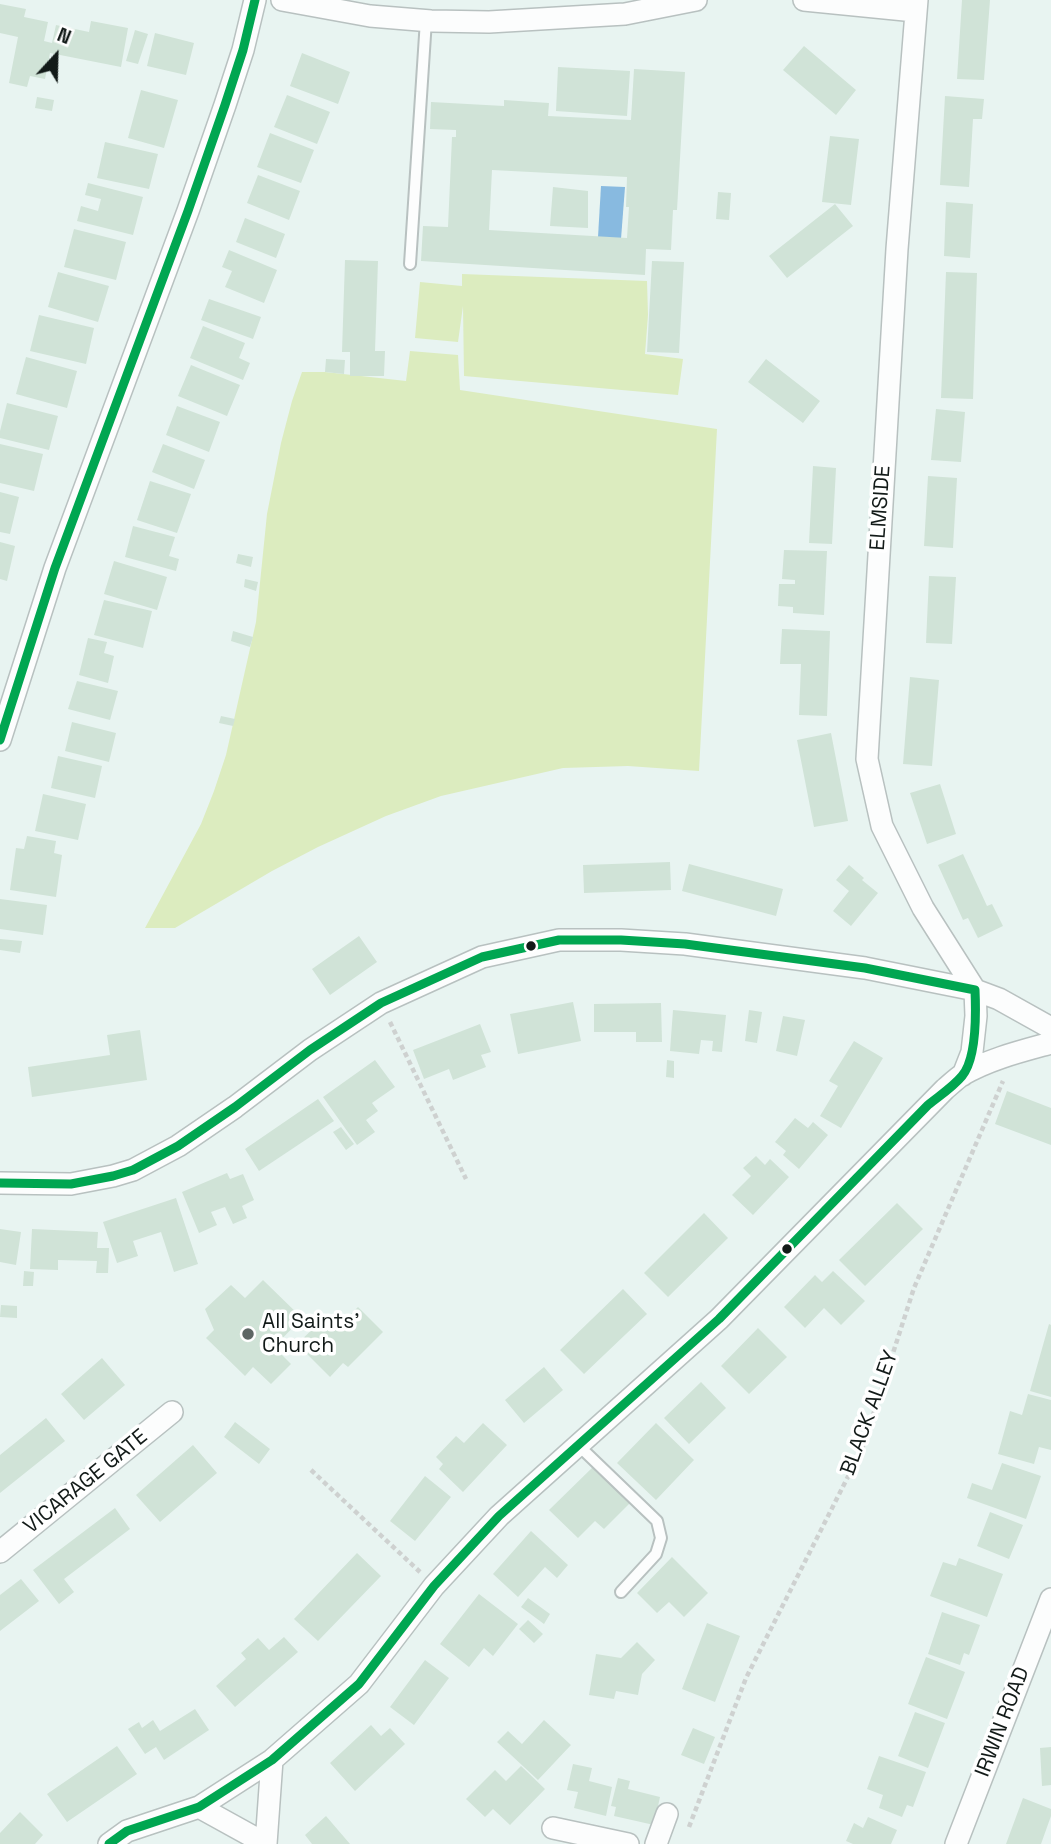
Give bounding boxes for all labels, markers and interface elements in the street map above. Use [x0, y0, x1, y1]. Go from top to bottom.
north arrow [21, 21, 91, 91]
text: N [53, 22, 75, 50]
street label: ELMSIDE [865, 465, 897, 551]
unlabelled marker [524, 939, 538, 953]
unlabelled marker [780, 1242, 794, 1256]
place label: All Saints' Church [262, 1309, 359, 1359]
marker: All Saints' Church [240, 1326, 256, 1342]
street label: BLACK ALLEY [836, 1347, 904, 1479]
street label: VICARAGE GATE [19, 1424, 153, 1540]
street label: IRWIN ROAD [971, 1664, 1035, 1780]

